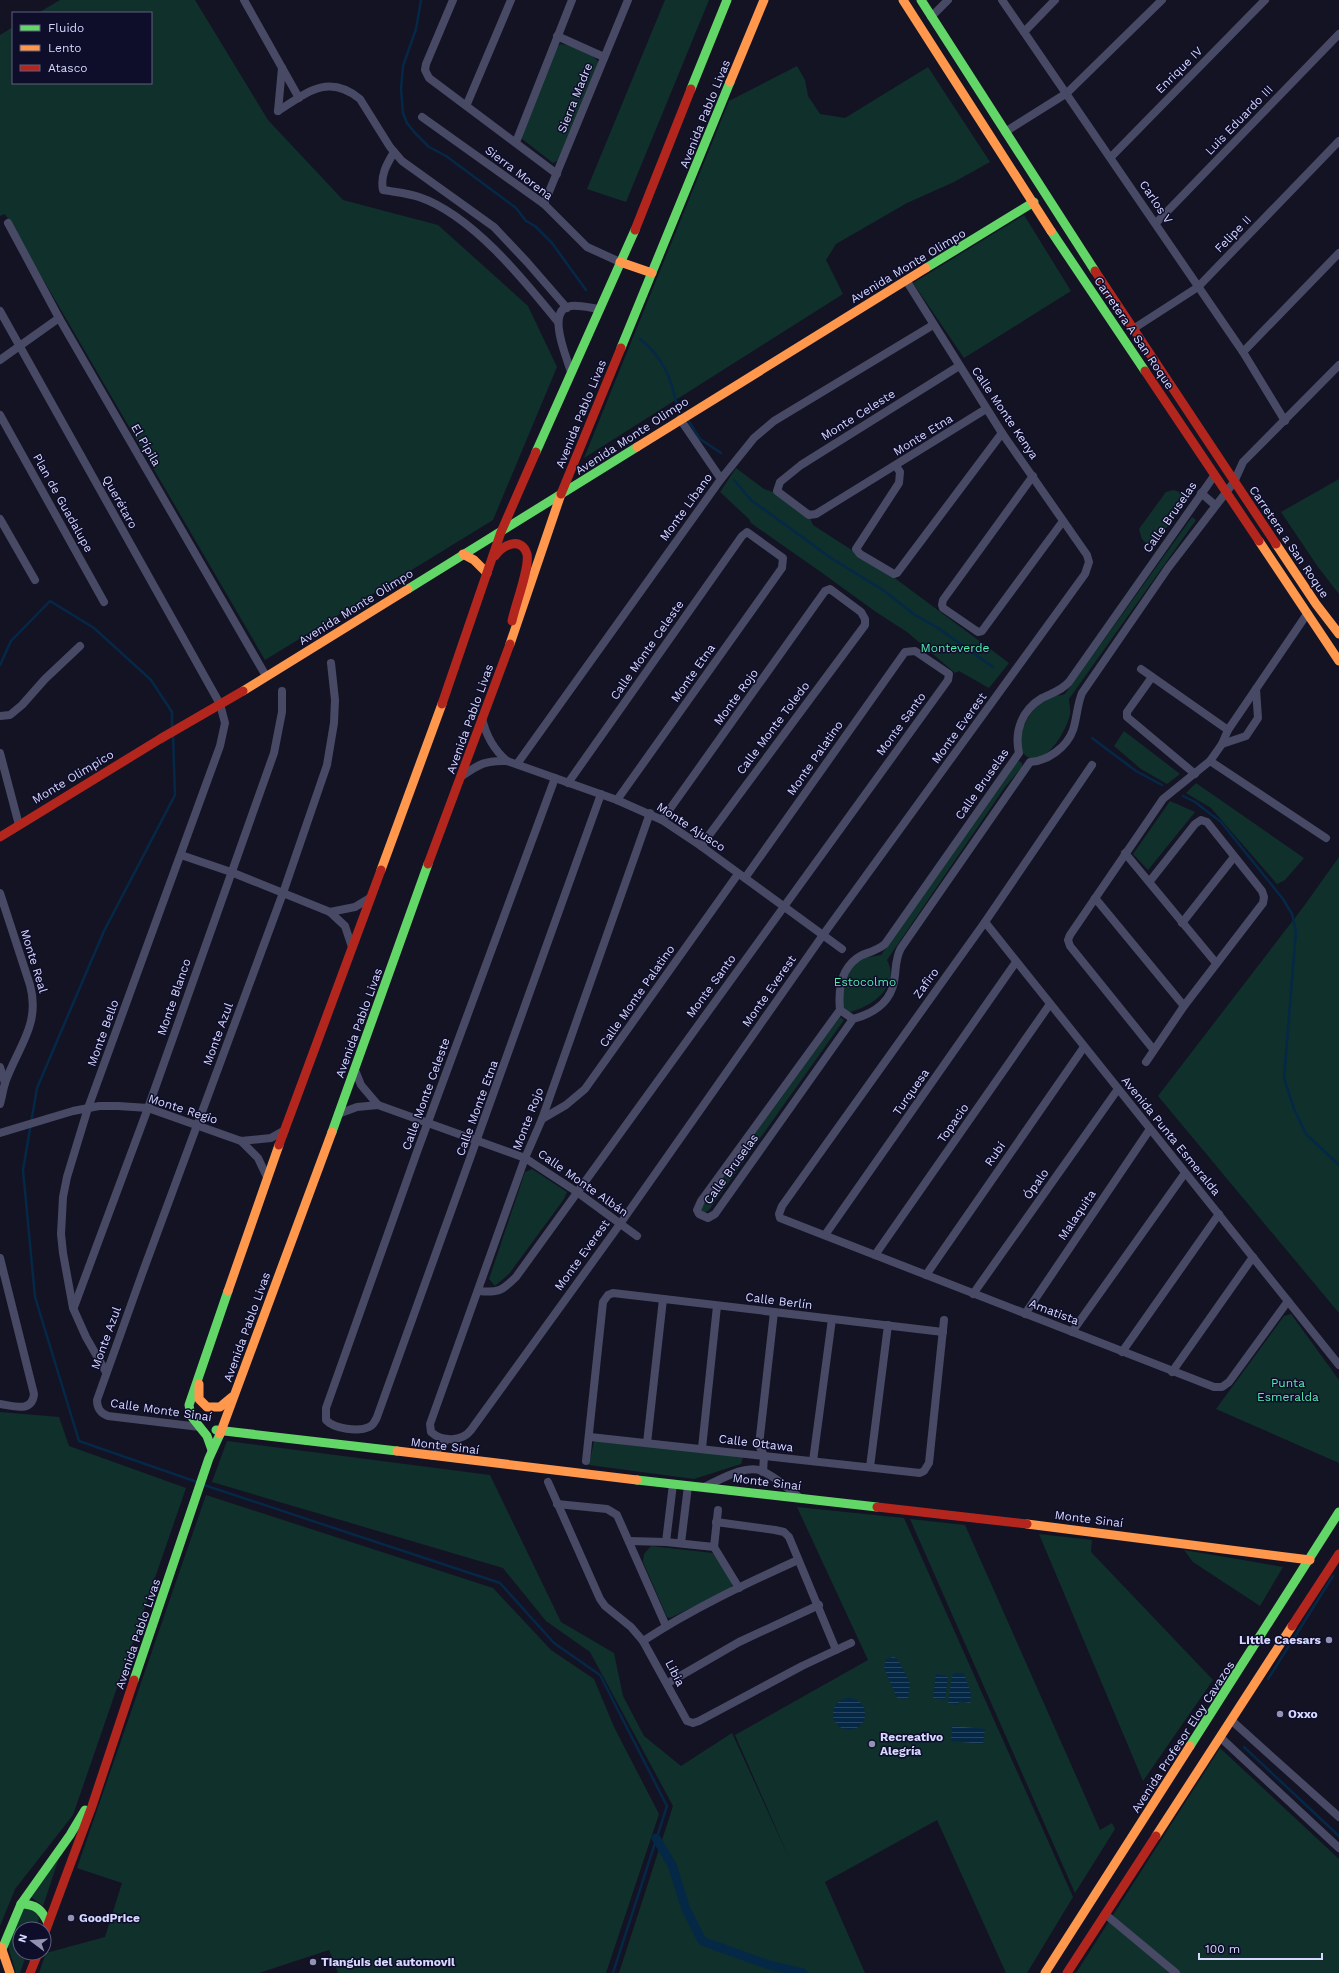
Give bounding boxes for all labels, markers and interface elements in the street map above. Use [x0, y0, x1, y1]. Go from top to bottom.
legend [12, 12, 152, 84]
text: Fluido [48, 21, 84, 35]
text: Lento [48, 41, 82, 55]
street label: Enrique IV [1153, 44, 1205, 96]
street label: Avenida Pablo Livas [677, 58, 733, 170]
text: Atasco [48, 61, 88, 75]
street label: Sierra Madre [555, 61, 595, 135]
street label: Luis Eduardo III [1202, 82, 1276, 158]
street label: Sierra Morena [482, 143, 556, 203]
street label: Carlos V [1137, 178, 1176, 226]
street label: Felipe II [1212, 213, 1254, 255]
street label: Avenida Monte Olimpo [848, 226, 968, 306]
street label: Carretera A San Roque [1091, 274, 1177, 392]
street label: Avenida Pablo Livas [553, 358, 609, 470]
street label: Calle Monte Kenya [969, 364, 1041, 462]
street label: Monte Celeste [818, 387, 898, 443]
street label: Avenida Monte Olimpo [573, 394, 691, 478]
street label: Monte Etna [891, 411, 955, 459]
street label: El Pípila [128, 421, 164, 469]
street label: Plan de Guadalupe [30, 451, 96, 555]
street label: Monte Líbano [657, 470, 715, 544]
street label: Querétaro [100, 473, 140, 531]
street label: Calle Bruselas [1140, 479, 1200, 555]
street label: Carretera a San Roque [1246, 483, 1332, 601]
street label: Avenida Monte Olimpo [296, 566, 416, 648]
street label: Calle Monte Celeste [607, 598, 687, 702]
street label: Monte Etna [668, 641, 718, 705]
park label: Monteverde [921, 641, 989, 655]
street label: Avenida Pablo Livas [444, 662, 496, 776]
street label: Monte Rojo [711, 666, 761, 728]
street label: Calle Monte Toledo [734, 679, 812, 777]
street label: Monte Santo [873, 690, 929, 758]
street label: Monte Everest [929, 690, 989, 766]
street label: Monte Palatino [784, 718, 846, 798]
street label: Calle Bruselas [952, 746, 1012, 822]
street label: Monte Olimpico [30, 747, 116, 807]
street label: Monte Ajusco [654, 800, 728, 854]
street label: Monte Real [18, 927, 50, 995]
street label: Calle Monte Palatino [596, 942, 678, 1050]
street label: Monte Santo [683, 952, 739, 1020]
street label: Monte Everest [739, 953, 799, 1029]
street label: Monte Blanco [154, 957, 194, 1037]
street label: Zafiro [910, 965, 942, 1001]
street label: Avenida Pablo Livas [333, 966, 385, 1080]
park label: Estocolmo [834, 975, 896, 989]
street label: Monte Bello [84, 998, 122, 1068]
street label: Monte Azul [200, 1000, 236, 1067]
street label: Calle Monte Celeste [399, 1036, 453, 1152]
street label: Calle Monte Etna [453, 1058, 501, 1158]
street label: Turquesa [890, 1066, 932, 1118]
street label: Avenida Punta Esmeralda [1119, 1074, 1223, 1198]
street label: Monte Rojo [510, 1086, 546, 1152]
street label: Monte Regio [146, 1091, 220, 1127]
street label: Topacio [934, 1101, 972, 1145]
street label: Calle Bruselas [701, 1131, 761, 1207]
street label: Rubí [982, 1139, 1008, 1169]
street label: Calle Monte Albán [535, 1147, 631, 1219]
street label: Ópalo [1020, 1166, 1052, 1202]
street label: Malaquita [1055, 1187, 1099, 1243]
street label: Monte Everest [552, 1217, 612, 1293]
street label: Avenida Pablo Livas [221, 1270, 273, 1384]
street label: Calle Berlín [745, 1290, 813, 1312]
street label: Amatista [1027, 1296, 1081, 1328]
street label: Monte Azul [88, 1304, 124, 1371]
park label: Punta Esmeralda [1257, 1376, 1319, 1404]
street label: Calle Monte Sinaí [109, 1396, 213, 1424]
street label: Calle Ottawa [718, 1431, 794, 1455]
street label: Monte Sinaí [410, 1435, 480, 1457]
street label: Monte Sinaí [732, 1471, 802, 1493]
street label: Monte Sinaí [1054, 1508, 1124, 1530]
street label: Avenida Pablo Livas [113, 1577, 163, 1691]
place label: Little Caesars [1239, 1633, 1322, 1647]
marker: Little Caesars [1324, 1635, 1334, 1645]
street label: Libia [662, 1657, 688, 1689]
street label: Avenida Profesor Eloy Cavazos [1129, 1658, 1237, 1816]
place label: Oxxo [1288, 1707, 1318, 1721]
marker: Oxxo [1275, 1709, 1285, 1719]
place label: Recreativo Alegría [880, 1730, 943, 1758]
marker: Recreativo Alegría [867, 1739, 877, 1749]
place label: GoodPrice [79, 1911, 140, 1925]
marker: GoodPrice [66, 1913, 76, 1923]
north arrow [12, 1921, 52, 1961]
text: N [15, 1933, 30, 1944]
scale bar [1199, 1935, 1322, 1961]
text: 100 m [1205, 1942, 1240, 1956]
place label: Tianguis del automovil [321, 1955, 455, 1969]
marker: Tianguis del automovil [308, 1957, 318, 1967]

